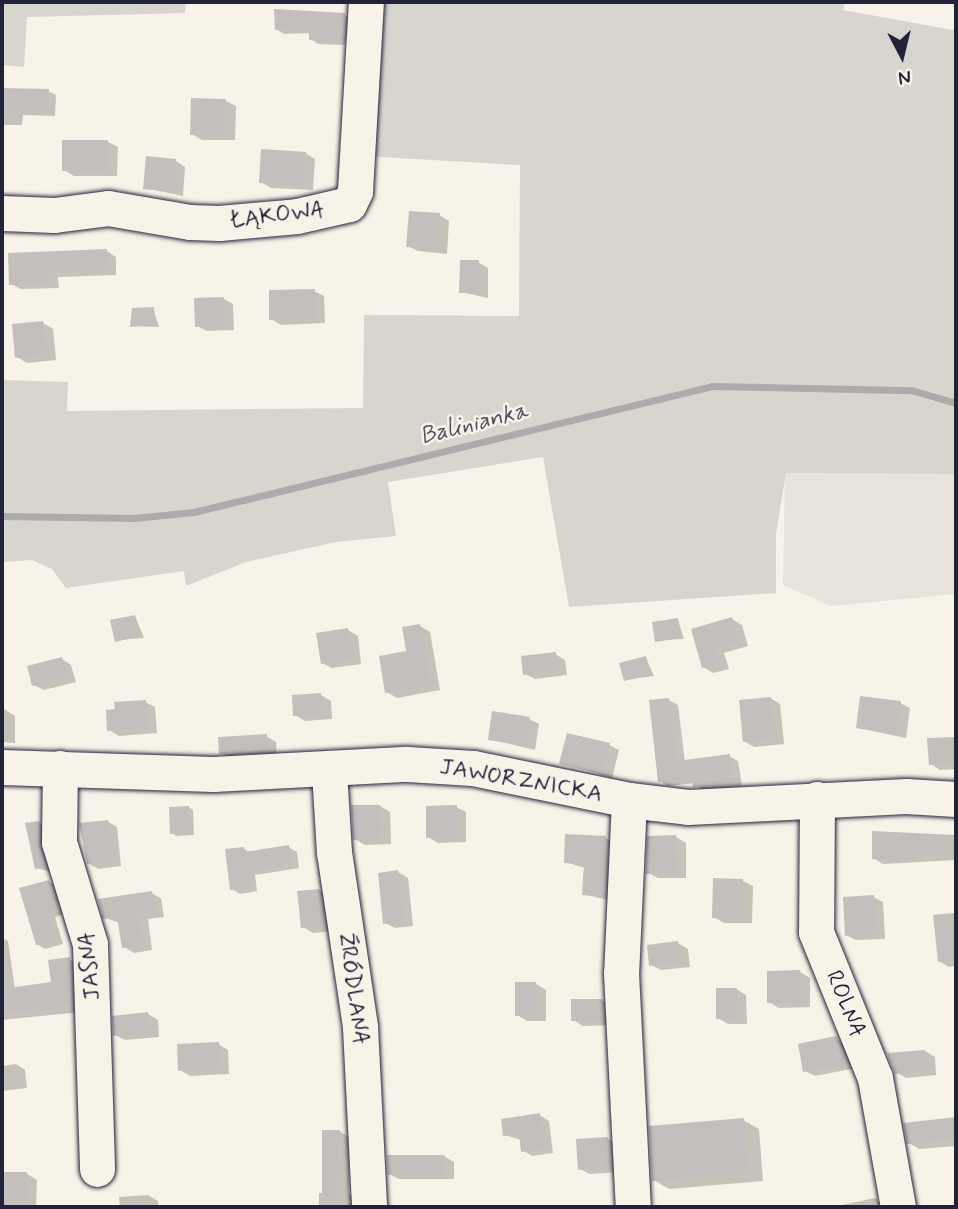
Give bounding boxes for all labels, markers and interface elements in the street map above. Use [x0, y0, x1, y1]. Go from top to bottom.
north arrow [867, 21, 937, 91]
text: N [897, 64, 912, 91]
street label: ŁĄKOWA [228, 196, 326, 236]
water label: Balinianka [417, 397, 531, 451]
street label: JAWORZNICKA [438, 753, 604, 809]
street label: JASNA [73, 931, 107, 1001]
street label: ŹRÓDLANA [331, 931, 375, 1047]
street label: ROLNA [819, 967, 871, 1041]

